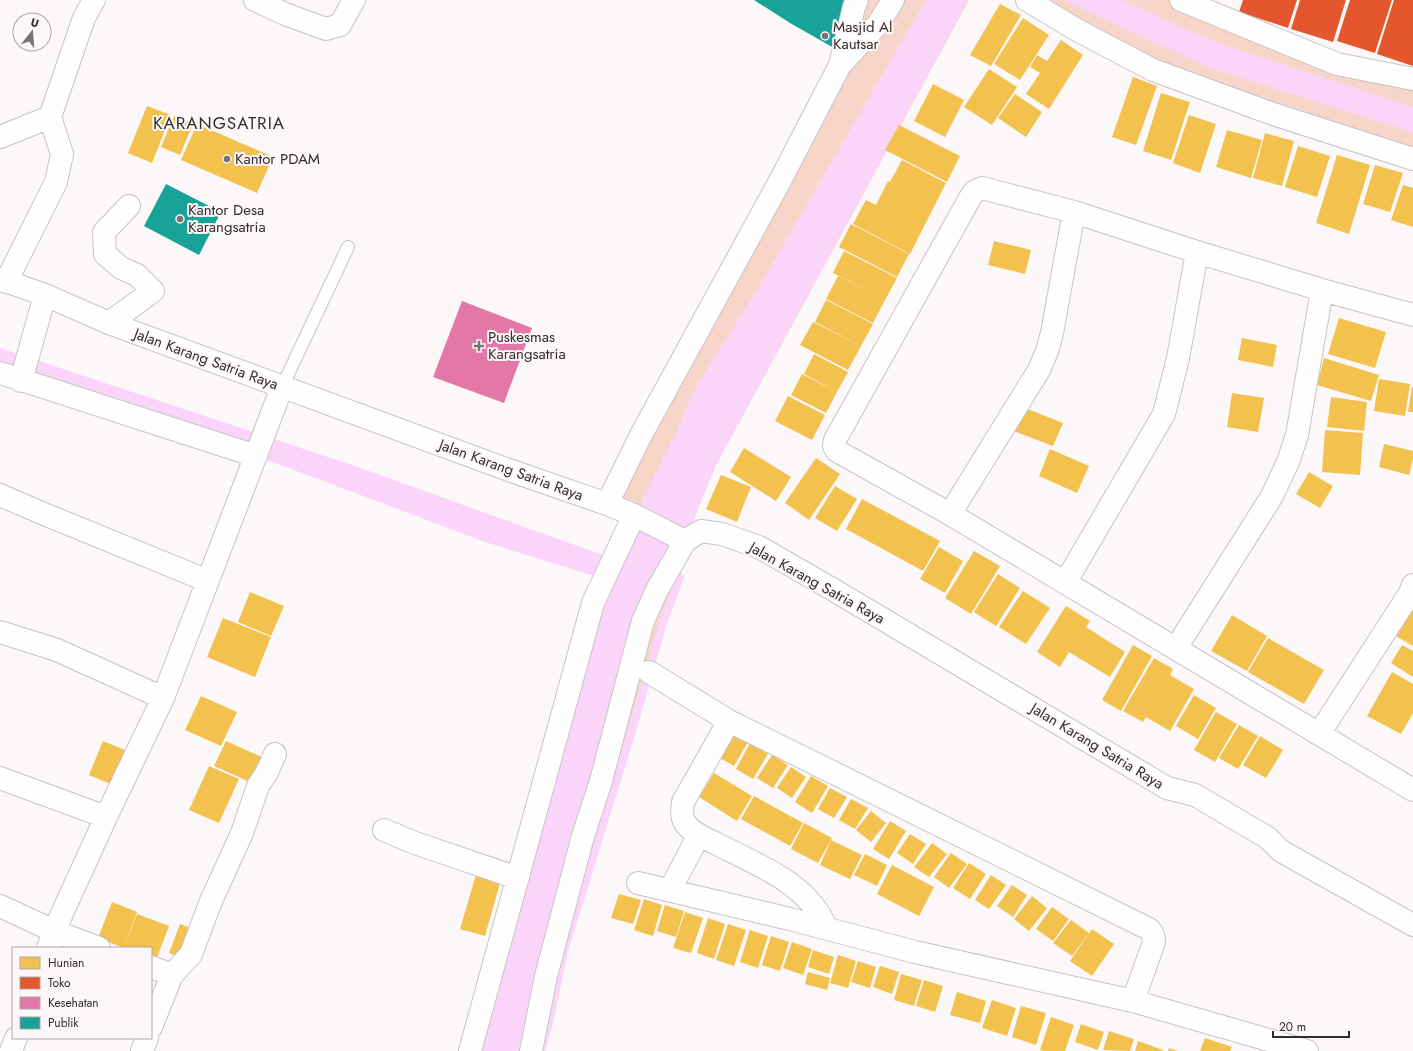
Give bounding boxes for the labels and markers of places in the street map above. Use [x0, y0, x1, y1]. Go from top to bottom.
place label: Masjid Al Kautsar [833, 16, 892, 55]
marker: Masjid Al Kautsar [820, 31, 830, 41]
place label: Kantor PDAM [235, 148, 320, 170]
marker: Kantor PDAM [222, 154, 232, 164]
place label: Kantor Desa Karangsatria [188, 199, 266, 238]
marker: Kantor Desa Karangsatria [175, 214, 185, 224]
place label: Puskesmas Karangsatria [488, 326, 566, 365]
marker: Puskesmas Karangsatria [473, 340, 485, 352]

